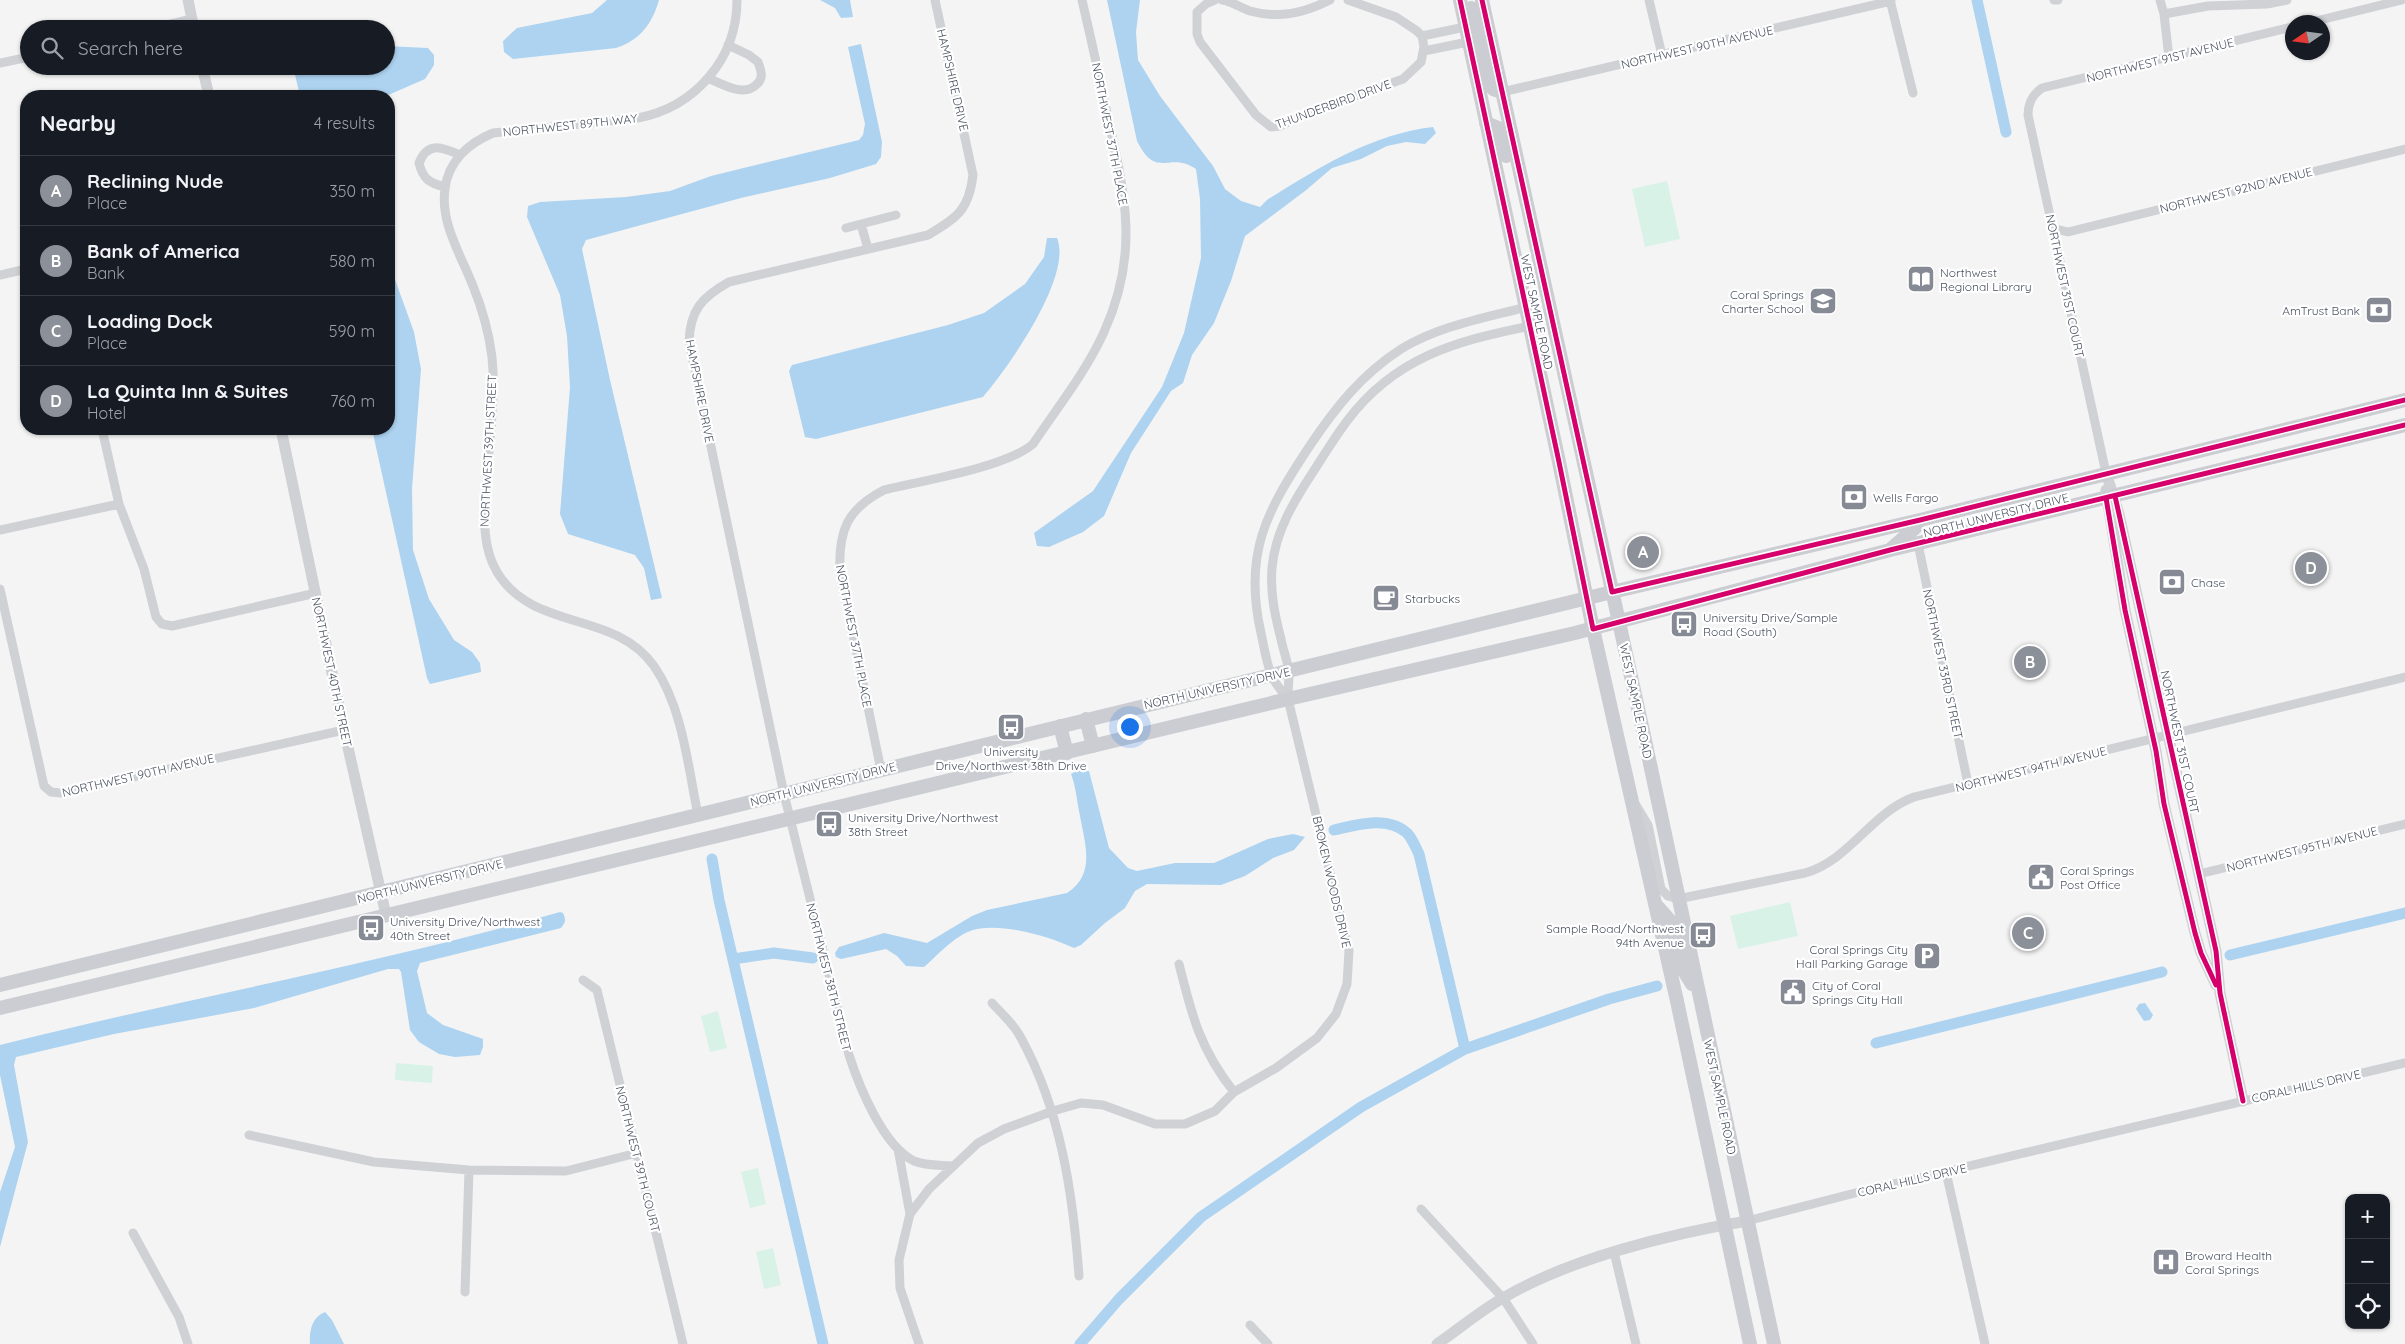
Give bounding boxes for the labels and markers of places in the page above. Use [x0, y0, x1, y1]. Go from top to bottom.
library icon: Northwest Regional Library [1906, 264, 1936, 294]
place label: Northwest Regional Library [1940, 265, 2032, 294]
school or university icon: Coral Springs Charter School [1808, 286, 1838, 316]
place label: Coral Springs Charter School [1722, 287, 1804, 316]
bank icon: AmTrust Bank [2364, 295, 2394, 325]
place label: AmTrust Bank [2282, 303, 2360, 318]
bank icon: Wells Fargo [1839, 482, 1869, 512]
place label: Wells Fargo [1873, 490, 1938, 505]
pin: A [1627, 533, 1659, 571]
pin: D [2295, 549, 2327, 587]
bank icon: Chase [2157, 567, 2187, 597]
place label: Chase [2191, 575, 2226, 590]
cafe icon: Starbucks [1371, 583, 1401, 613]
place label: Starbucks [1405, 591, 1460, 606]
bus stop icon: University Drive/Sample Road (South) [1669, 609, 1699, 639]
place label: University Drive/Sample Road (South) [1703, 610, 1838, 639]
pin: B [2014, 643, 2046, 681]
bus stop icon: University Drive/Northwest 38th Drive [996, 712, 1026, 742]
place label: University Drive/Northwest 38th Drive [935, 744, 1087, 773]
bus stop icon: University Drive/Northwest 38th Street [814, 809, 844, 839]
place label: University Drive/Northwest 38th Street [848, 810, 998, 839]
public building icon: Coral Springs Post Office [2026, 862, 2056, 892]
place label: Coral Springs Post Office [2060, 863, 2134, 892]
bus stop icon: University Drive/Northwest 40th Street [356, 913, 386, 943]
place label: University Drive/Northwest 40th Street [390, 914, 540, 943]
pin: C [2012, 914, 2044, 952]
bus stop icon: Sample Road/Northwest 94th Avenue [1688, 920, 1718, 950]
place label: Sample Road/Northwest 94th Avenue [1546, 921, 1684, 950]
parking icon: Coral Springs City Hall Parking Garage [1912, 941, 1942, 971]
place label: Coral Springs City Hall Parking Garage [1796, 942, 1908, 971]
public building icon: City of Coral Springs City Hall [1778, 977, 1808, 1007]
place label: City of Coral Springs City Hall [1812, 978, 1902, 1007]
hospital icon: Broward Health Coral Springs [2151, 1247, 2181, 1277]
place label: Broward Health Coral Springs [2185, 1248, 2272, 1277]

